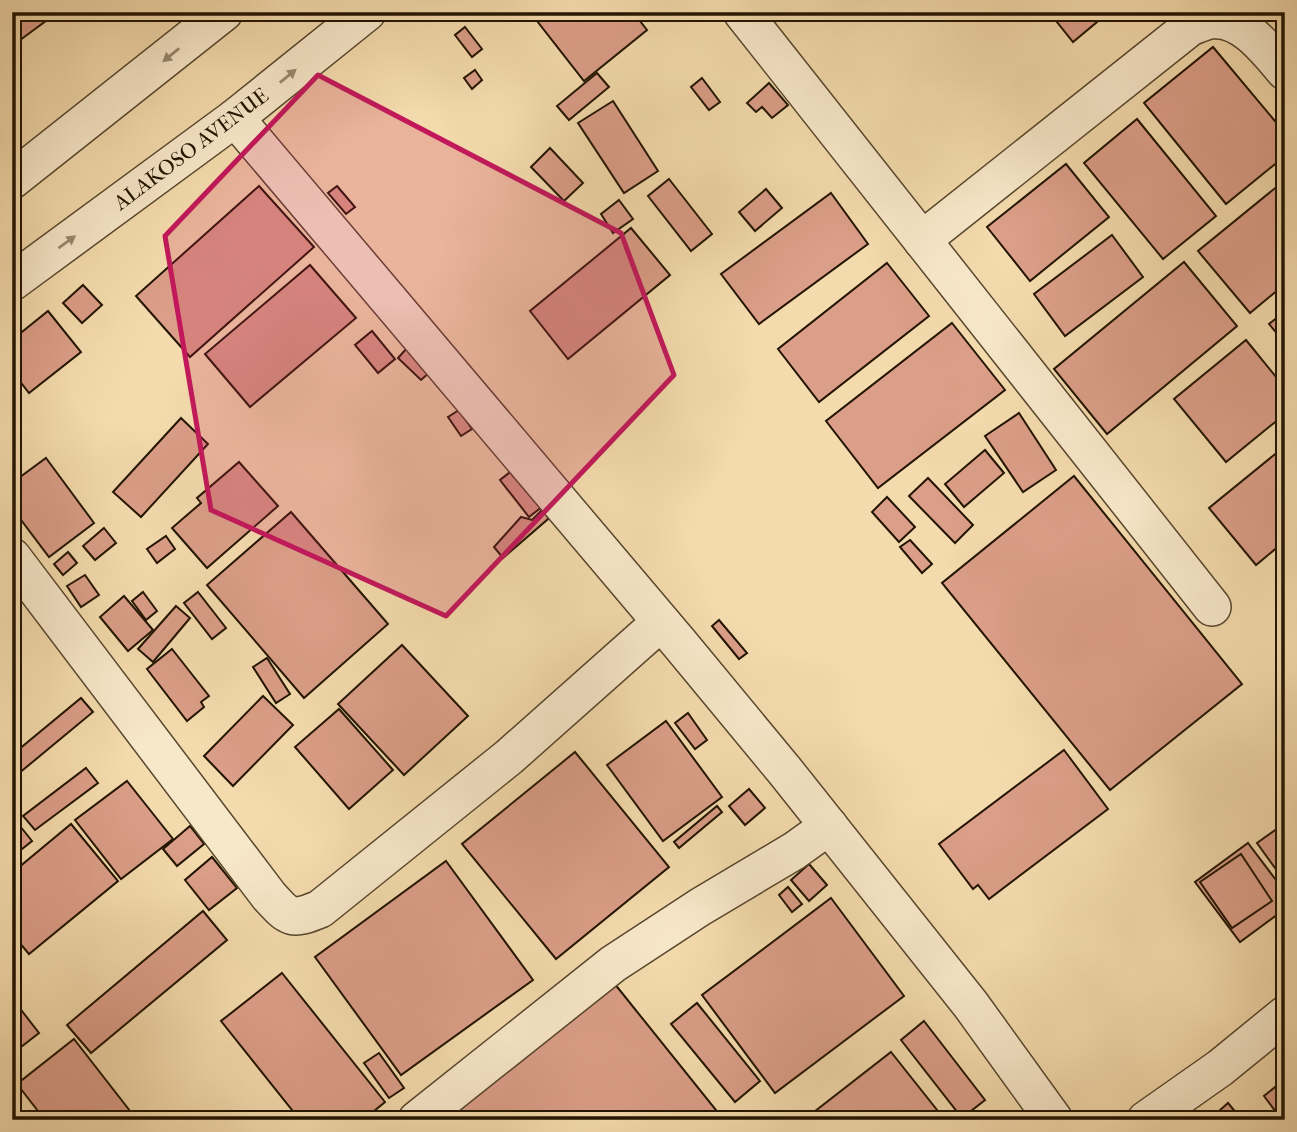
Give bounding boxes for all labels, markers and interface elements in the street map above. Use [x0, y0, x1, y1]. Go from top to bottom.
one-way arrow [163, 47, 180, 62]
one-way arrow [279, 68, 297, 83]
street label: ALAKOSO AVENUE [108, 83, 273, 215]
one-way arrow [58, 235, 76, 249]

